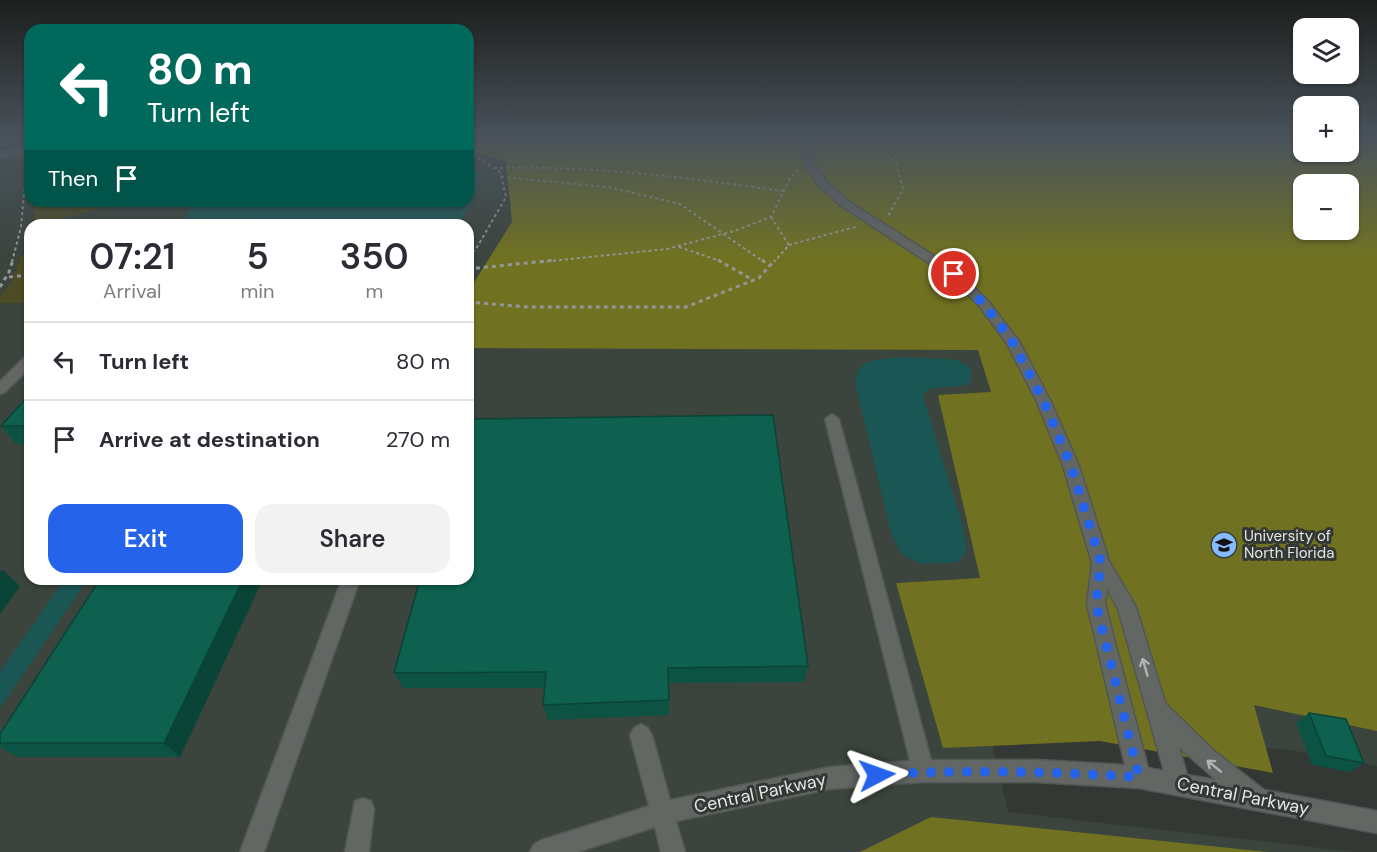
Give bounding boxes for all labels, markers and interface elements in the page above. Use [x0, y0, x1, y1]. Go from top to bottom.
map controls [1293, 18, 1359, 240]
button: layers [1293, 18, 1359, 84]
text: 80 m [147, 42, 253, 97]
icon: left [48, 48, 126, 126]
text: Turn left [147, 95, 250, 130]
button: + [1293, 96, 1359, 162]
icon: arrive [110, 162, 143, 195]
text: Then [48, 164, 98, 193]
button: − [1293, 174, 1359, 240]
text: 07:21 [89, 233, 175, 280]
text: 5 [246, 233, 269, 280]
text: 350 [340, 233, 409, 280]
pin [928, 248, 979, 299]
icon: arrive [937, 257, 970, 290]
text: Arrival [103, 278, 161, 304]
text: min [240, 278, 275, 304]
text: m [365, 278, 383, 304]
icon: left [48, 345, 81, 378]
text: Turn left [99, 347, 189, 376]
text: 80 m [396, 347, 450, 376]
icon: arrive [48, 423, 81, 456]
text: Arrive at destination [99, 425, 320, 454]
text: 270 m [386, 425, 450, 454]
button: Exit [48, 504, 243, 573]
button: Share [255, 504, 450, 573]
place label: University of North Florida [1244, 526, 1334, 563]
school or university icon: University of North Florida [1209, 530, 1239, 560]
one-way arrow [1139, 658, 1150, 677]
position arrow [845, 743, 909, 807]
one-way arrow [1206, 759, 1222, 772]
street label: Central Parkway [692, 767, 828, 819]
street label: Central Parkway [1175, 771, 1311, 821]

